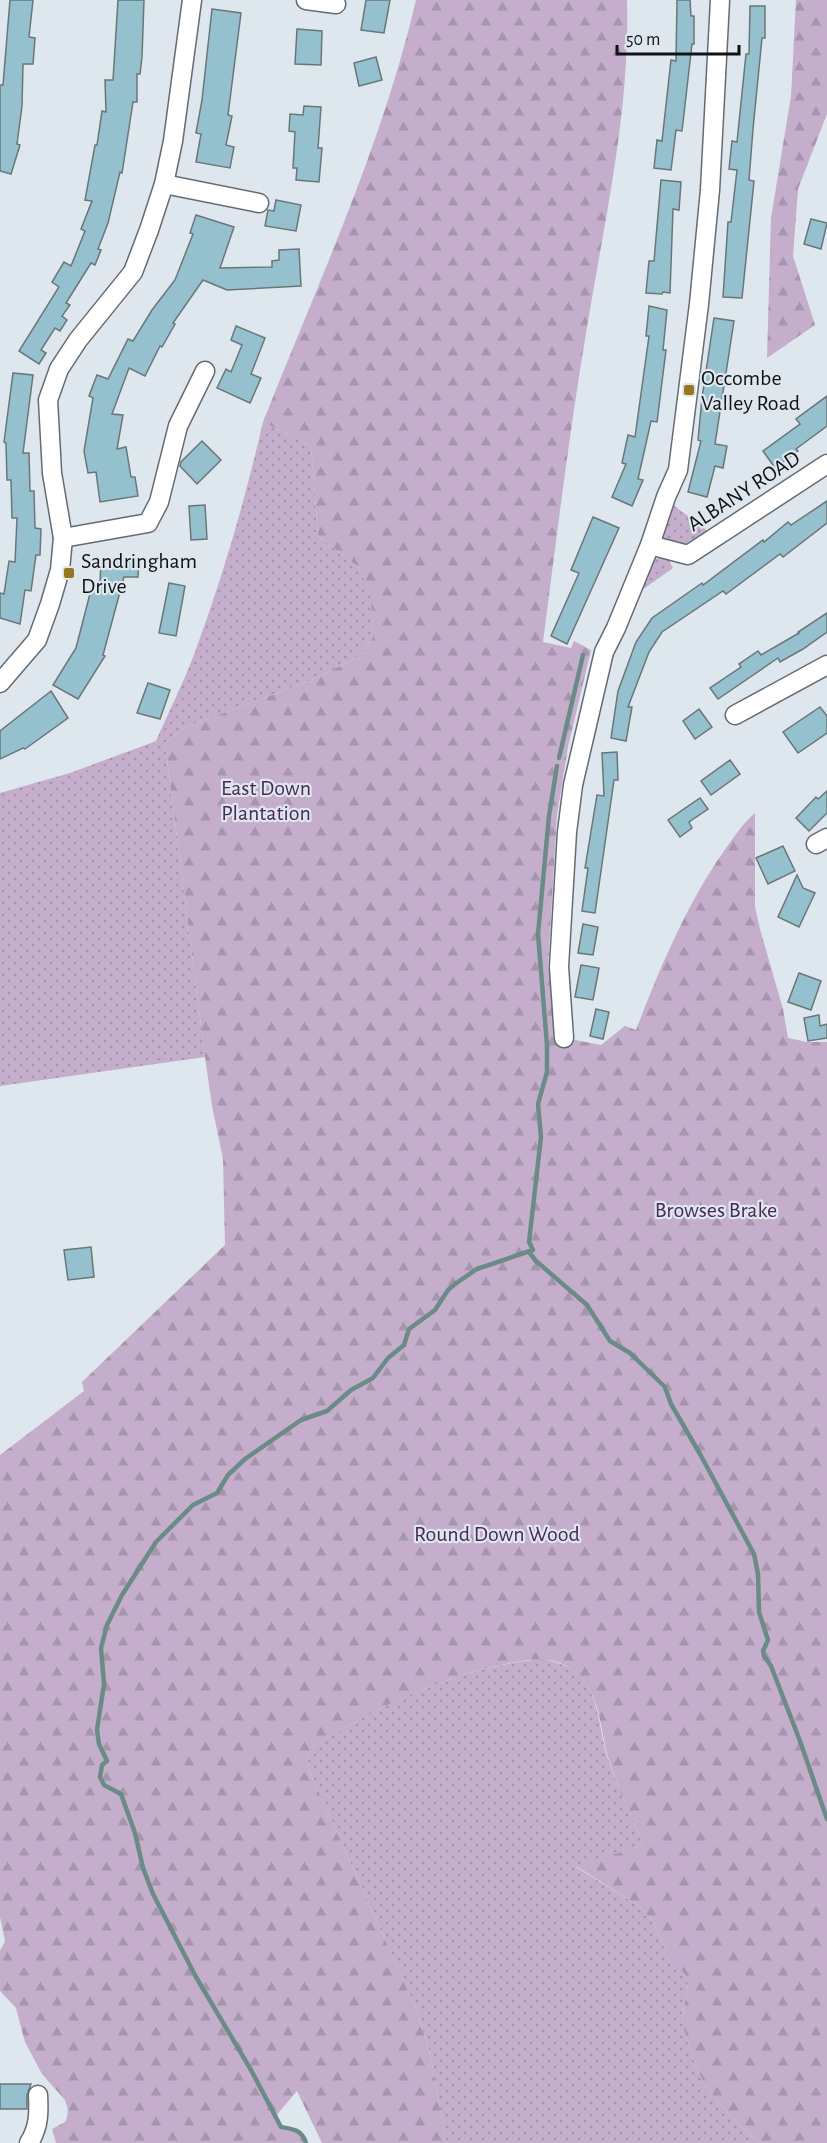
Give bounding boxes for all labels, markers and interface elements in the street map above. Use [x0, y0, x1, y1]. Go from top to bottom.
scale bar [617, 18, 738, 56]
text: 50 m [626, 31, 660, 49]
place label: Occombe Valley Road [701, 367, 800, 414]
marker: Occombe Valley Road [682, 383, 696, 397]
street label: ALBANY ROAD [683, 446, 804, 535]
place label: Sandringham Drive [81, 550, 197, 597]
marker: Sandringham Drive [62, 566, 76, 580]
park label: East Down Plantation [221, 777, 311, 824]
park label: Browses Brake [655, 1199, 777, 1221]
park label: Round Down Wood [414, 1523, 580, 1545]

